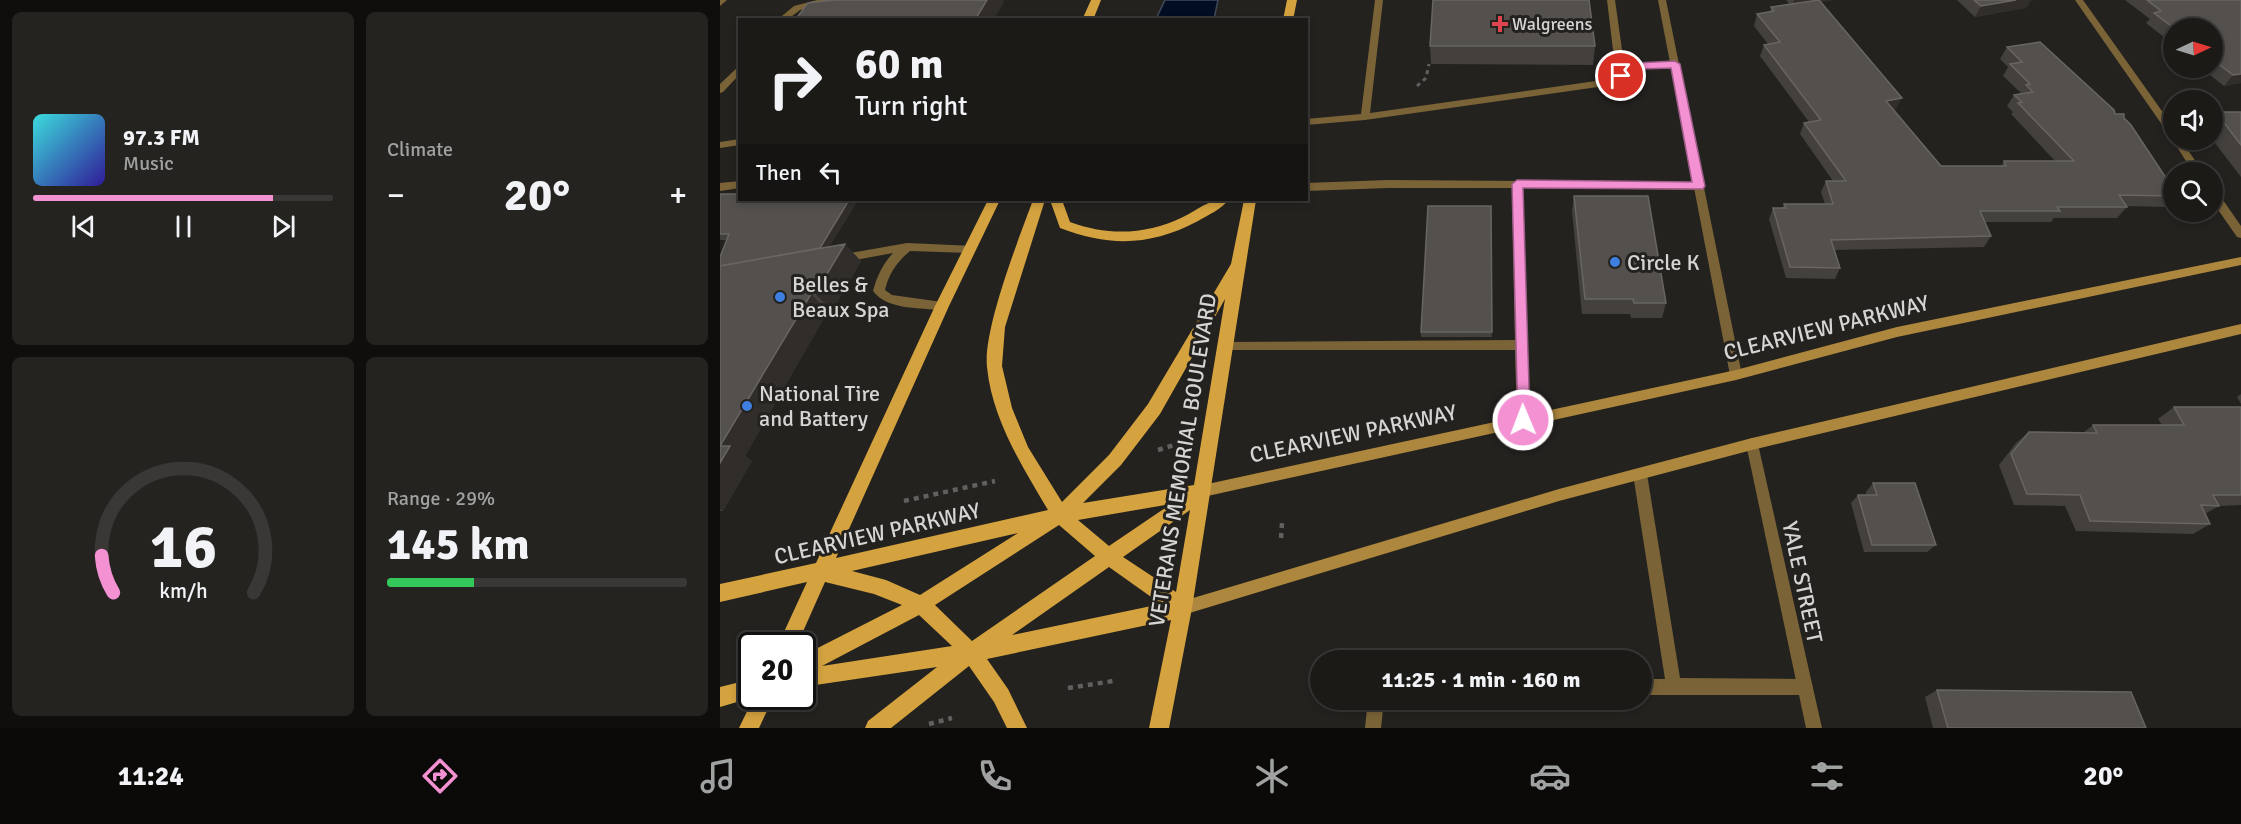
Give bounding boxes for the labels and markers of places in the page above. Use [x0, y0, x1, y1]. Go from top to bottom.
place label: Walgreens [1512, 13, 1593, 35]
marker: Walgreens [1493, 17, 1507, 31]
pin [1595, 50, 1646, 101]
place label: Circle K [1627, 249, 1700, 276]
marker: Circle K [1608, 255, 1622, 269]
place label: Belles & Beaux Spa [792, 271, 890, 323]
marker: Belles & Beaux Spa [773, 290, 787, 304]
place label: National Tire and Battery [759, 380, 880, 432]
marker: National Tire and Battery [740, 399, 754, 413]

